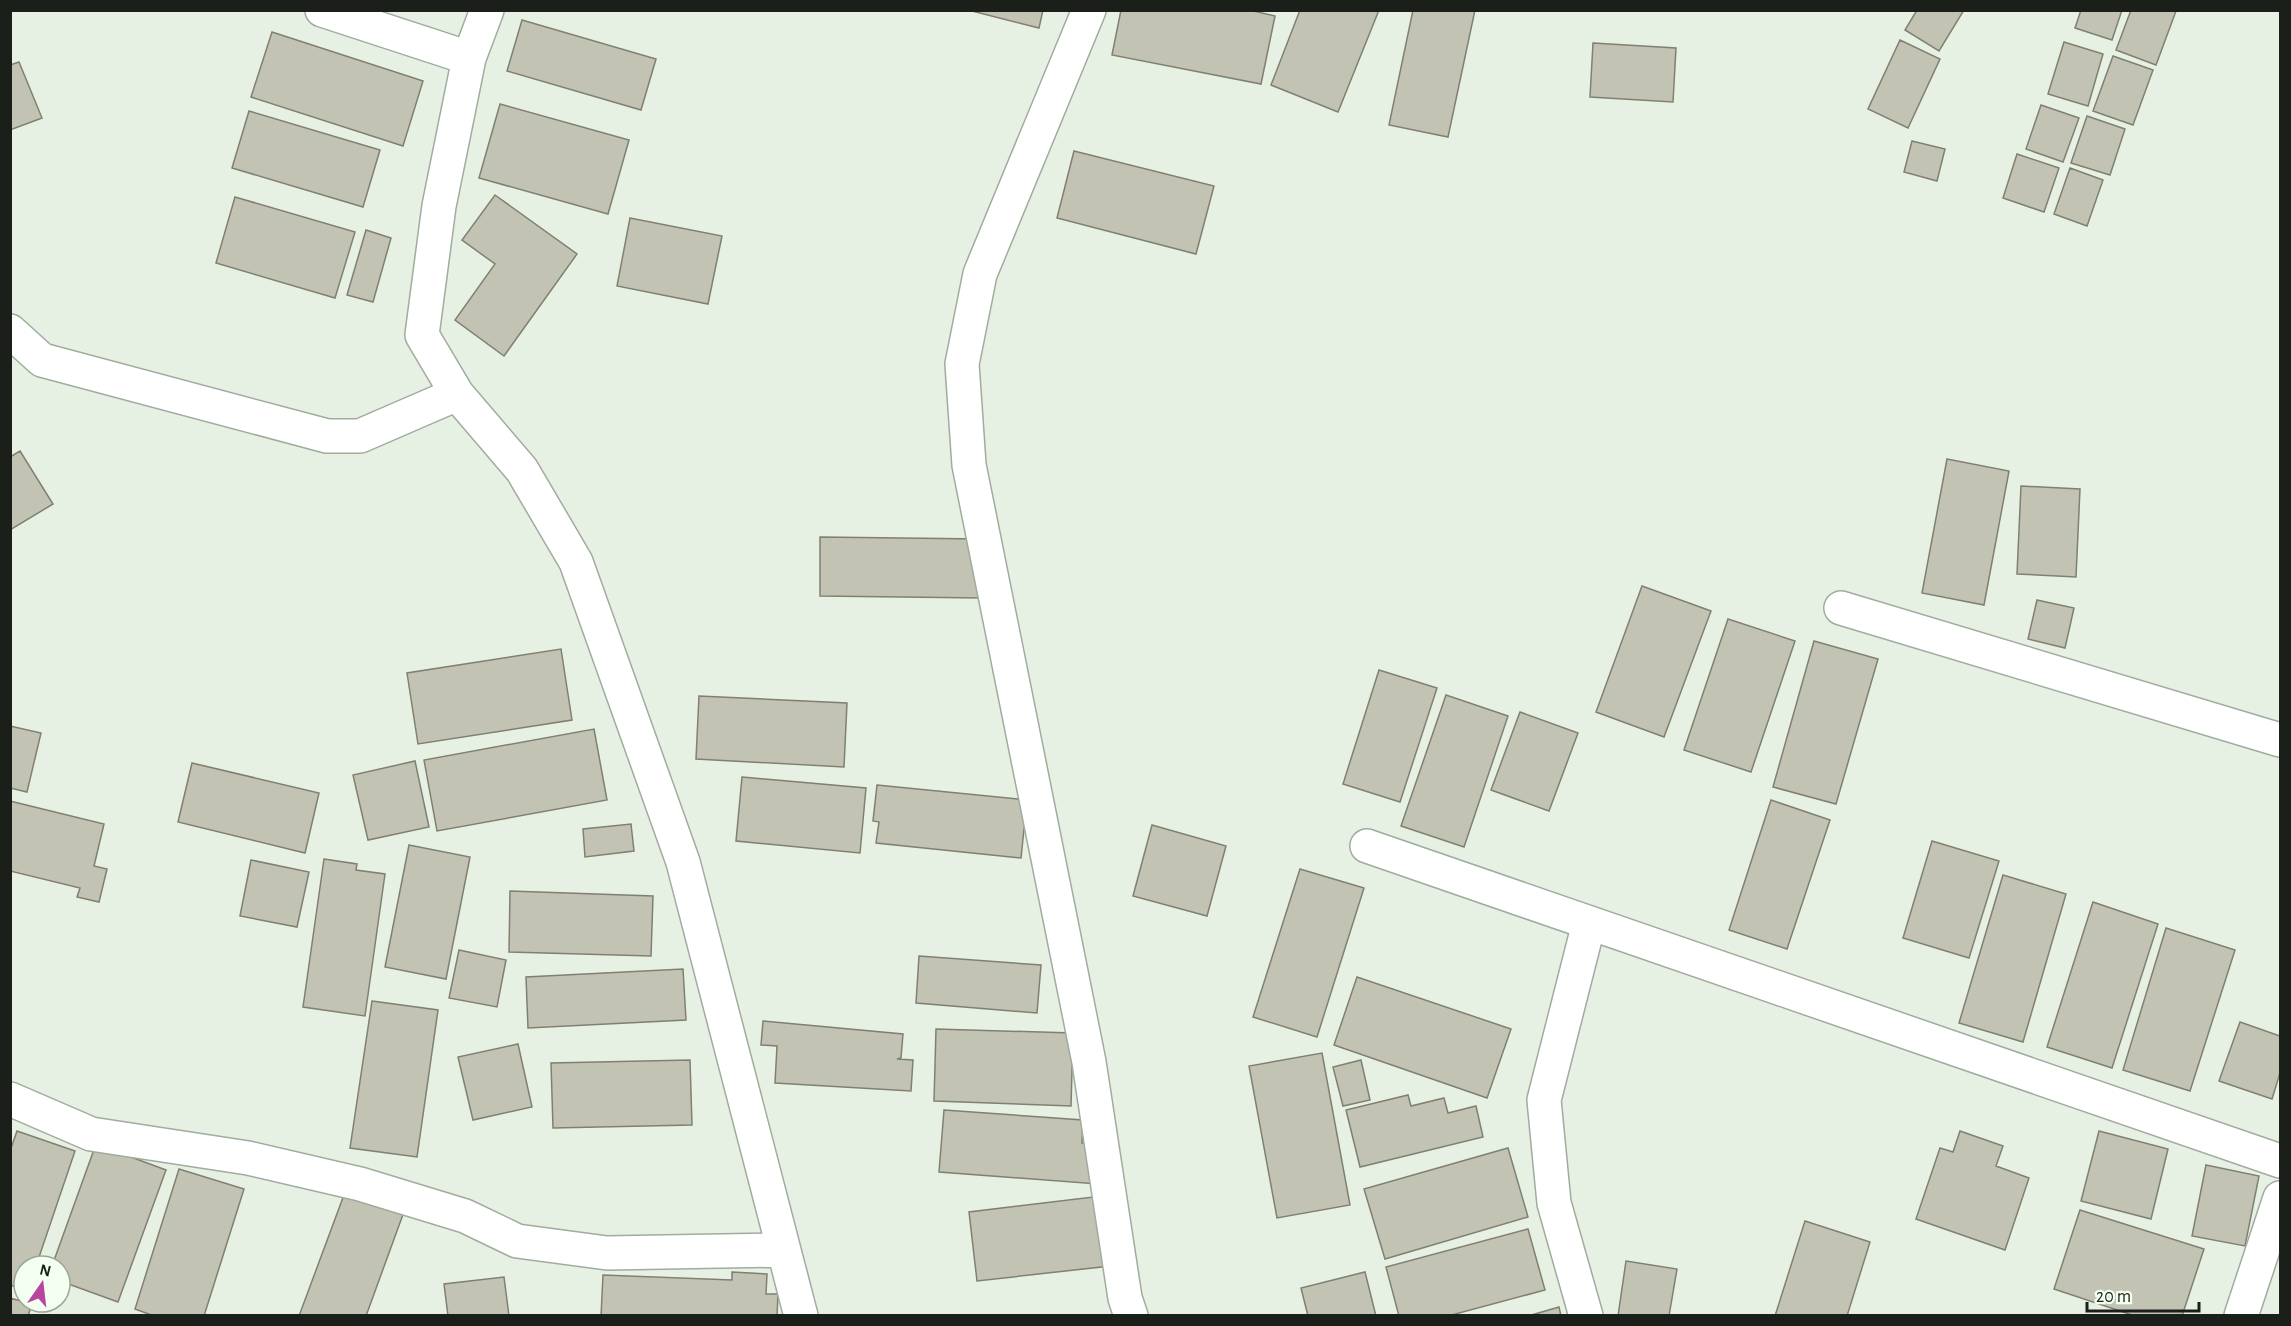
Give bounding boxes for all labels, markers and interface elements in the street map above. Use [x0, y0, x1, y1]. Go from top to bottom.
north arrow [12, 1254, 72, 1314]
text: N [38, 1261, 53, 1280]
scale bar [2087, 1275, 2200, 1313]
text: 20 m [2096, 1288, 2131, 1306]

